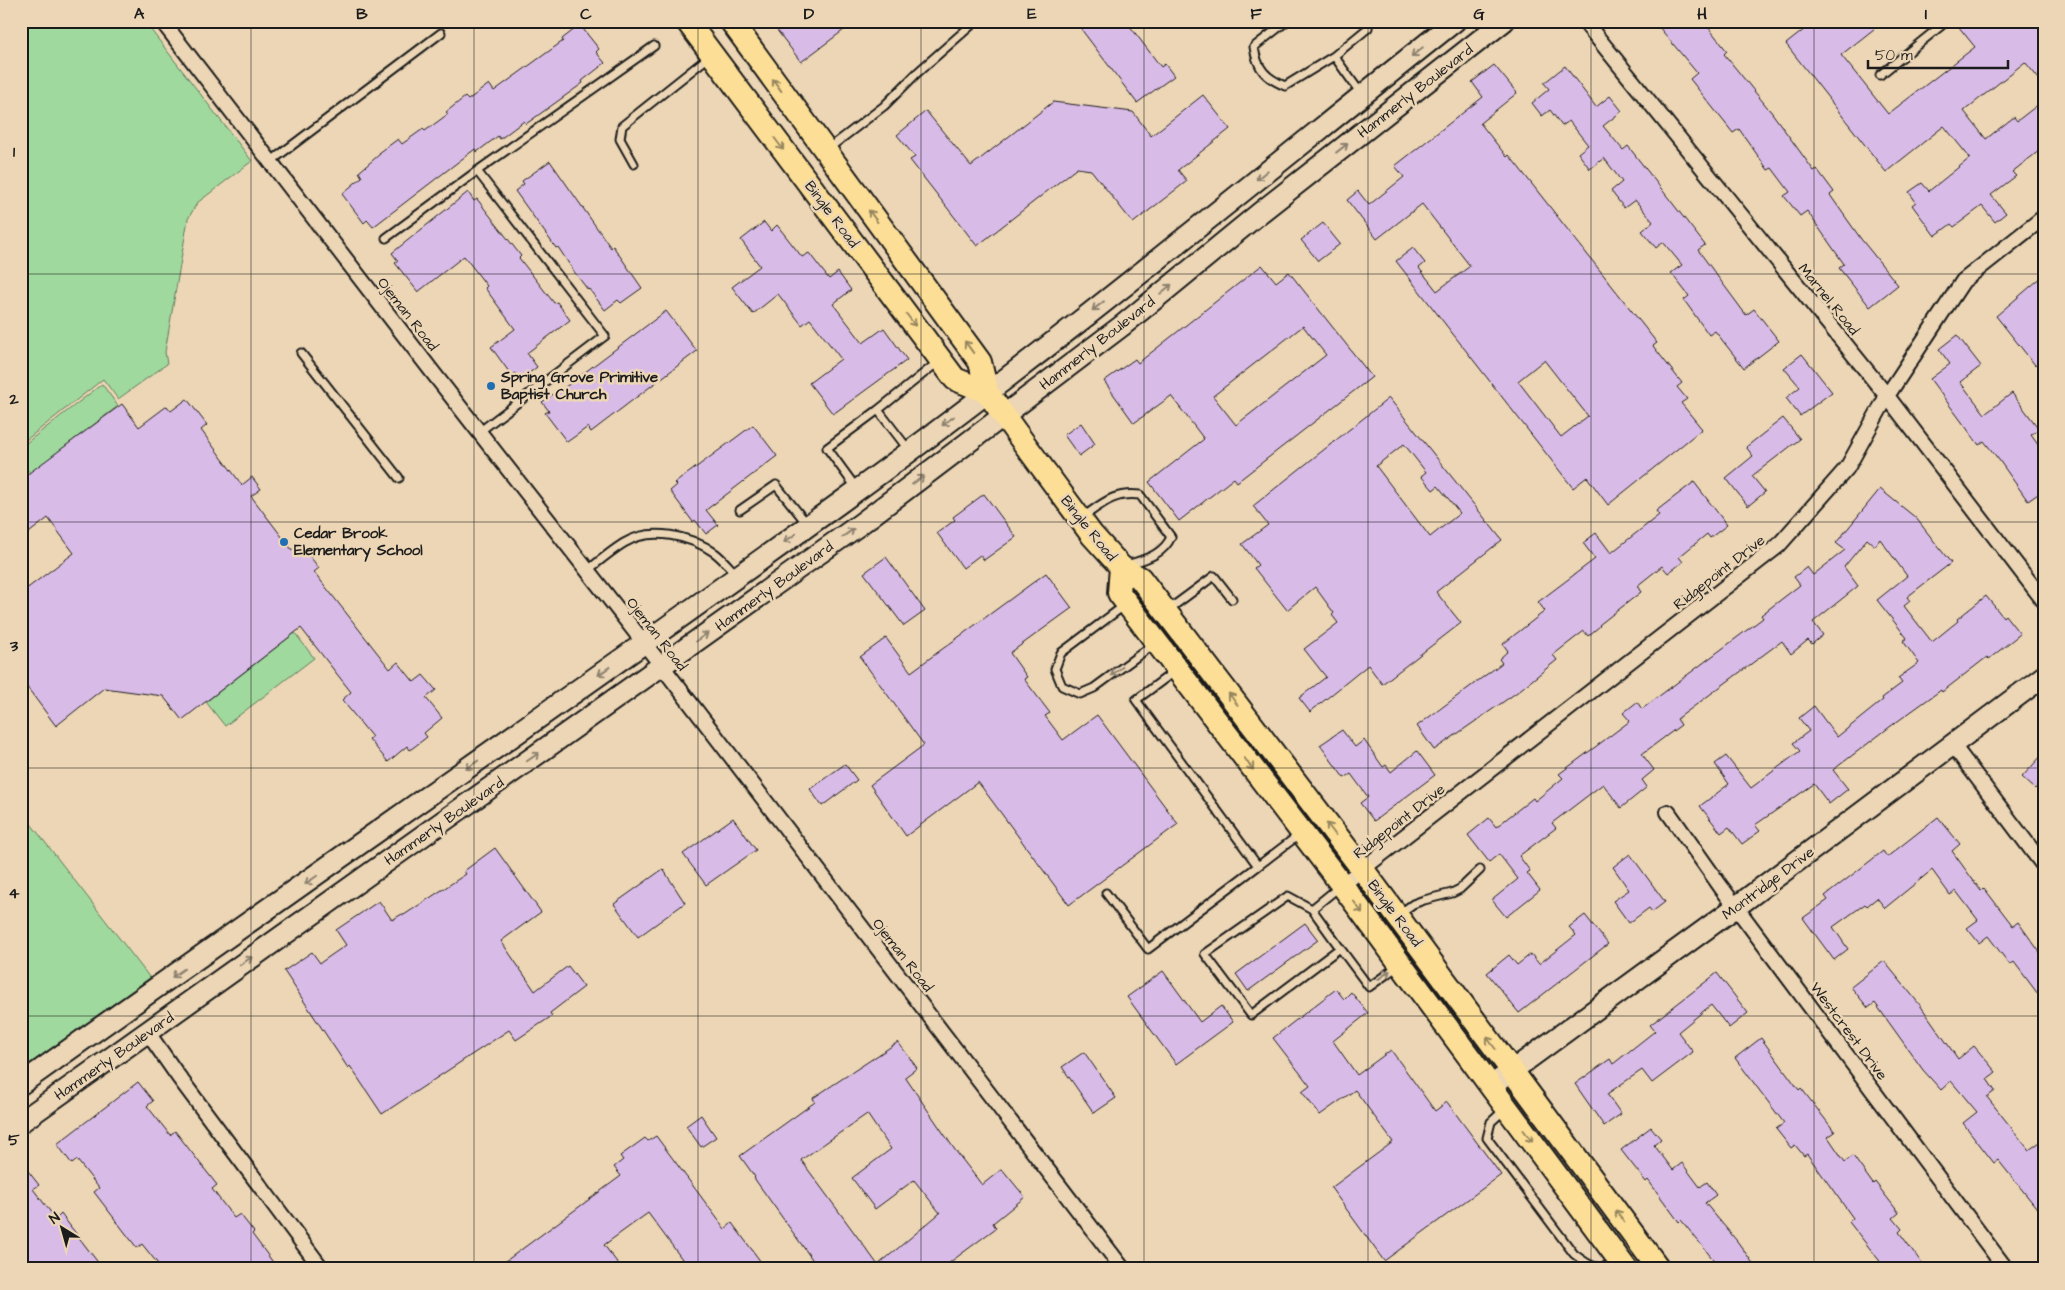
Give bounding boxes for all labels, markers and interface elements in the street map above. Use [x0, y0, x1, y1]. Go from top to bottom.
text: A [134, 3, 145, 25]
text: B [356, 3, 368, 25]
text: C [580, 3, 592, 25]
text: D [804, 3, 815, 25]
text: E [1027, 3, 1037, 25]
text: F [1250, 3, 1262, 25]
text: G [1473, 3, 1485, 25]
text: H [1697, 3, 1707, 25]
text: I [1925, 3, 1927, 25]
scale bar [1868, 38, 2008, 70]
street label: Hammerly Boulevard [1353, 39, 1478, 144]
text: 50 m [1875, 45, 1913, 66]
one-way arrow [1411, 46, 1424, 57]
one-way arrow [772, 79, 783, 92]
one-way arrow [774, 137, 785, 150]
text: 1 [13, 141, 16, 163]
one-way arrow [1336, 143, 1349, 154]
one-way arrow [1256, 169, 1269, 180]
street label: Bingle Road [799, 176, 864, 253]
one-way arrow [868, 209, 878, 223]
street label: Marnel Road [1793, 259, 1864, 340]
street label: Ojeman Road [372, 273, 443, 356]
one-way arrow [1159, 284, 1172, 295]
street label: Hammerly Boulevard [1035, 291, 1160, 396]
one-way arrow [1092, 300, 1105, 311]
one-way arrow [906, 313, 917, 326]
one-way arrow [964, 341, 975, 354]
place label: Spring Grove Primitive Baptist Church [500, 367, 658, 405]
marker: Spring Grove Primitive Baptist Church [485, 380, 497, 392]
text: 2 [8, 388, 19, 410]
one-way arrow [941, 416, 955, 426]
one-way arrow [911, 475, 925, 485]
street label: Bingle Road [1055, 491, 1122, 567]
place label: Cedar Brook Elementary School [294, 523, 423, 562]
one-way arrow [841, 528, 855, 538]
street label: Ridgepoint Drive [1669, 530, 1770, 616]
one-way arrow [783, 533, 797, 543]
marker: Cedar Brook Elementary School [278, 536, 290, 548]
street label: Hammerly Boulevard [711, 536, 839, 637]
street label: Ojeman Road [621, 593, 692, 676]
one-way arrow [695, 632, 709, 642]
text: 3 [9, 635, 19, 657]
one-way arrow [598, 665, 611, 676]
one-way arrow [1110, 666, 1124, 676]
one-way arrow [1228, 692, 1238, 706]
one-way arrow [526, 752, 540, 762]
one-way arrow [1244, 757, 1255, 770]
one-way arrow [466, 760, 479, 771]
street label: Hammerly Boulevard [380, 772, 509, 871]
street label: Ridgepoint Drive [1349, 779, 1450, 865]
one-way arrow [1326, 823, 1337, 836]
street label: Montridge Drive [1718, 842, 1819, 926]
one-way arrow [304, 875, 318, 885]
street label: Bingle Road [1362, 875, 1427, 952]
text: 4 [9, 882, 20, 904]
one-way arrow [1353, 900, 1363, 914]
street label: Ojeman Road [867, 914, 938, 997]
one-way arrow [239, 956, 253, 966]
one-way arrow [171, 968, 185, 978]
one-way arrow [1377, 970, 1391, 980]
street label: Westcrest Drive [1805, 978, 1892, 1085]
street label: Hammerly Boulevard [50, 1007, 179, 1106]
one-way arrow [1486, 1036, 1496, 1050]
text: 5 [8, 1129, 20, 1151]
one-way arrow [1523, 1129, 1533, 1143]
north arrow [38, 1202, 88, 1252]
text: N [45, 1208, 64, 1229]
one-way arrow [1614, 1210, 1625, 1223]

